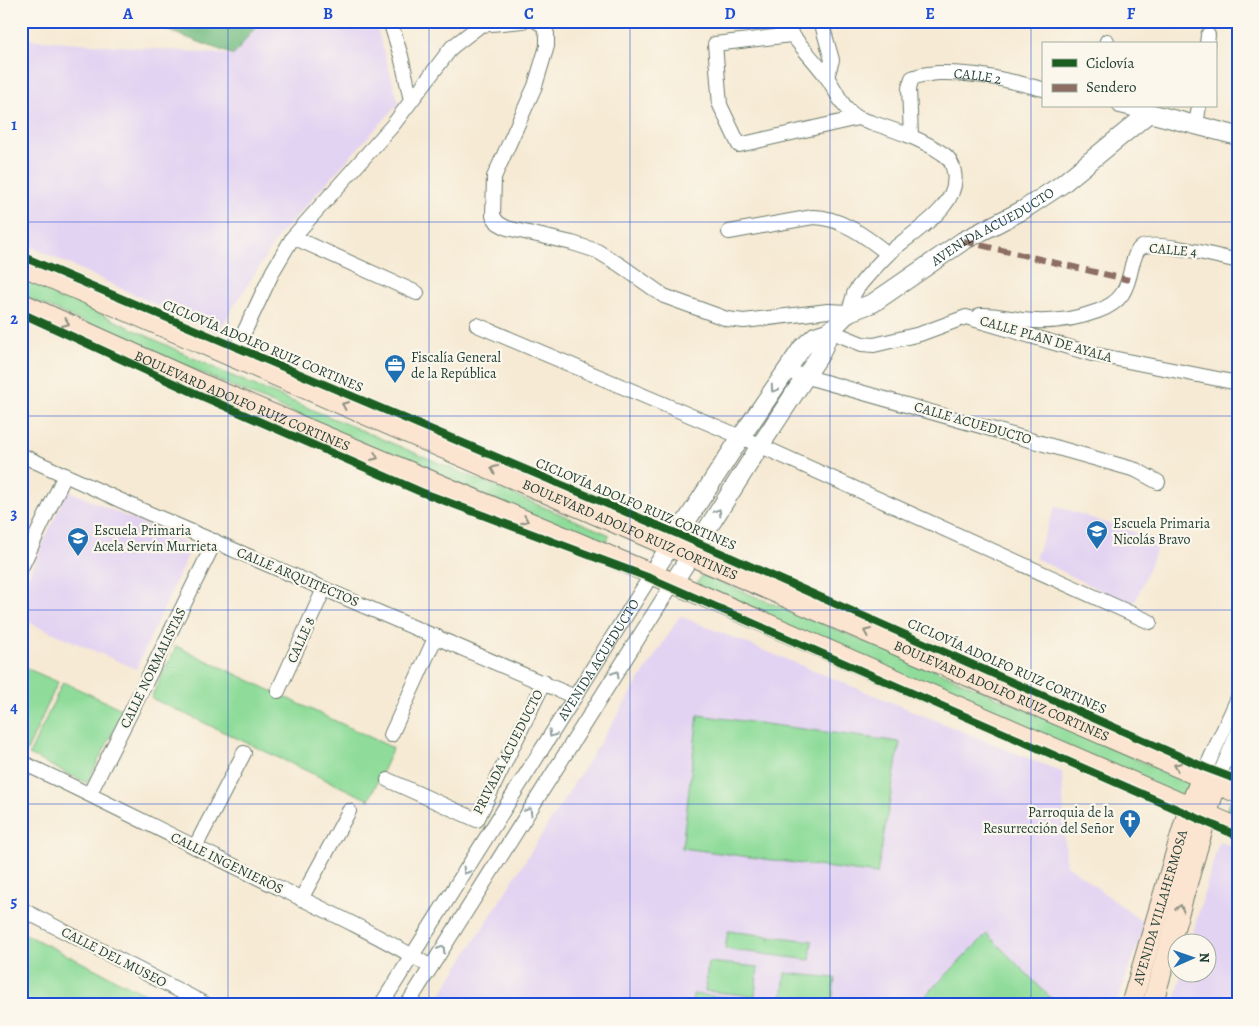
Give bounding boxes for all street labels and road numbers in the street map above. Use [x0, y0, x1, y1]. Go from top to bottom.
street label: CALLE 2 [953, 64, 1004, 89]
street label: AVENIDA ACUEDUCTO [926, 182, 1058, 270]
street label: CALLE 4 [1148, 238, 1198, 262]
street label: CICLOVÍA ADOLFO RUIZ CORTINES [160, 295, 366, 397]
street label: CALLE PLAN DE AYALA [977, 311, 1115, 367]
street label: BOULEVARD ADOLFO RUIZ CORTINES [131, 346, 353, 455]
street label: CALLE ACUEDUCTO [912, 397, 1034, 449]
street label: CICLOVÍA ADOLFO RUIZ CORTINES [533, 453, 739, 555]
street label: BOULEVARD ADOLFO RUIZ CORTINES [519, 474, 741, 584]
street label: CALLE ARQUITECTOS [234, 543, 362, 611]
street label: AVENIDA ACUEDUCTO [552, 595, 644, 725]
street label: CALLE NORMALISTAS [115, 604, 191, 732]
street label: CICLOVÍA ADOLFO RUIZ CORTINES [904, 613, 1110, 719]
street label: CALLE 8 [282, 614, 320, 666]
street label: BOULEVARD ADOLFO RUIZ CORTINES [891, 635, 1112, 746]
street label: PRIVADA ACUEDUCTO [468, 686, 548, 818]
street label: CALLE INGENIEROS [167, 827, 287, 899]
street label: AVENIDA VILLAHERMOSA [1128, 827, 1192, 988]
street label: CALLE DEL MUSEO [58, 922, 170, 992]

